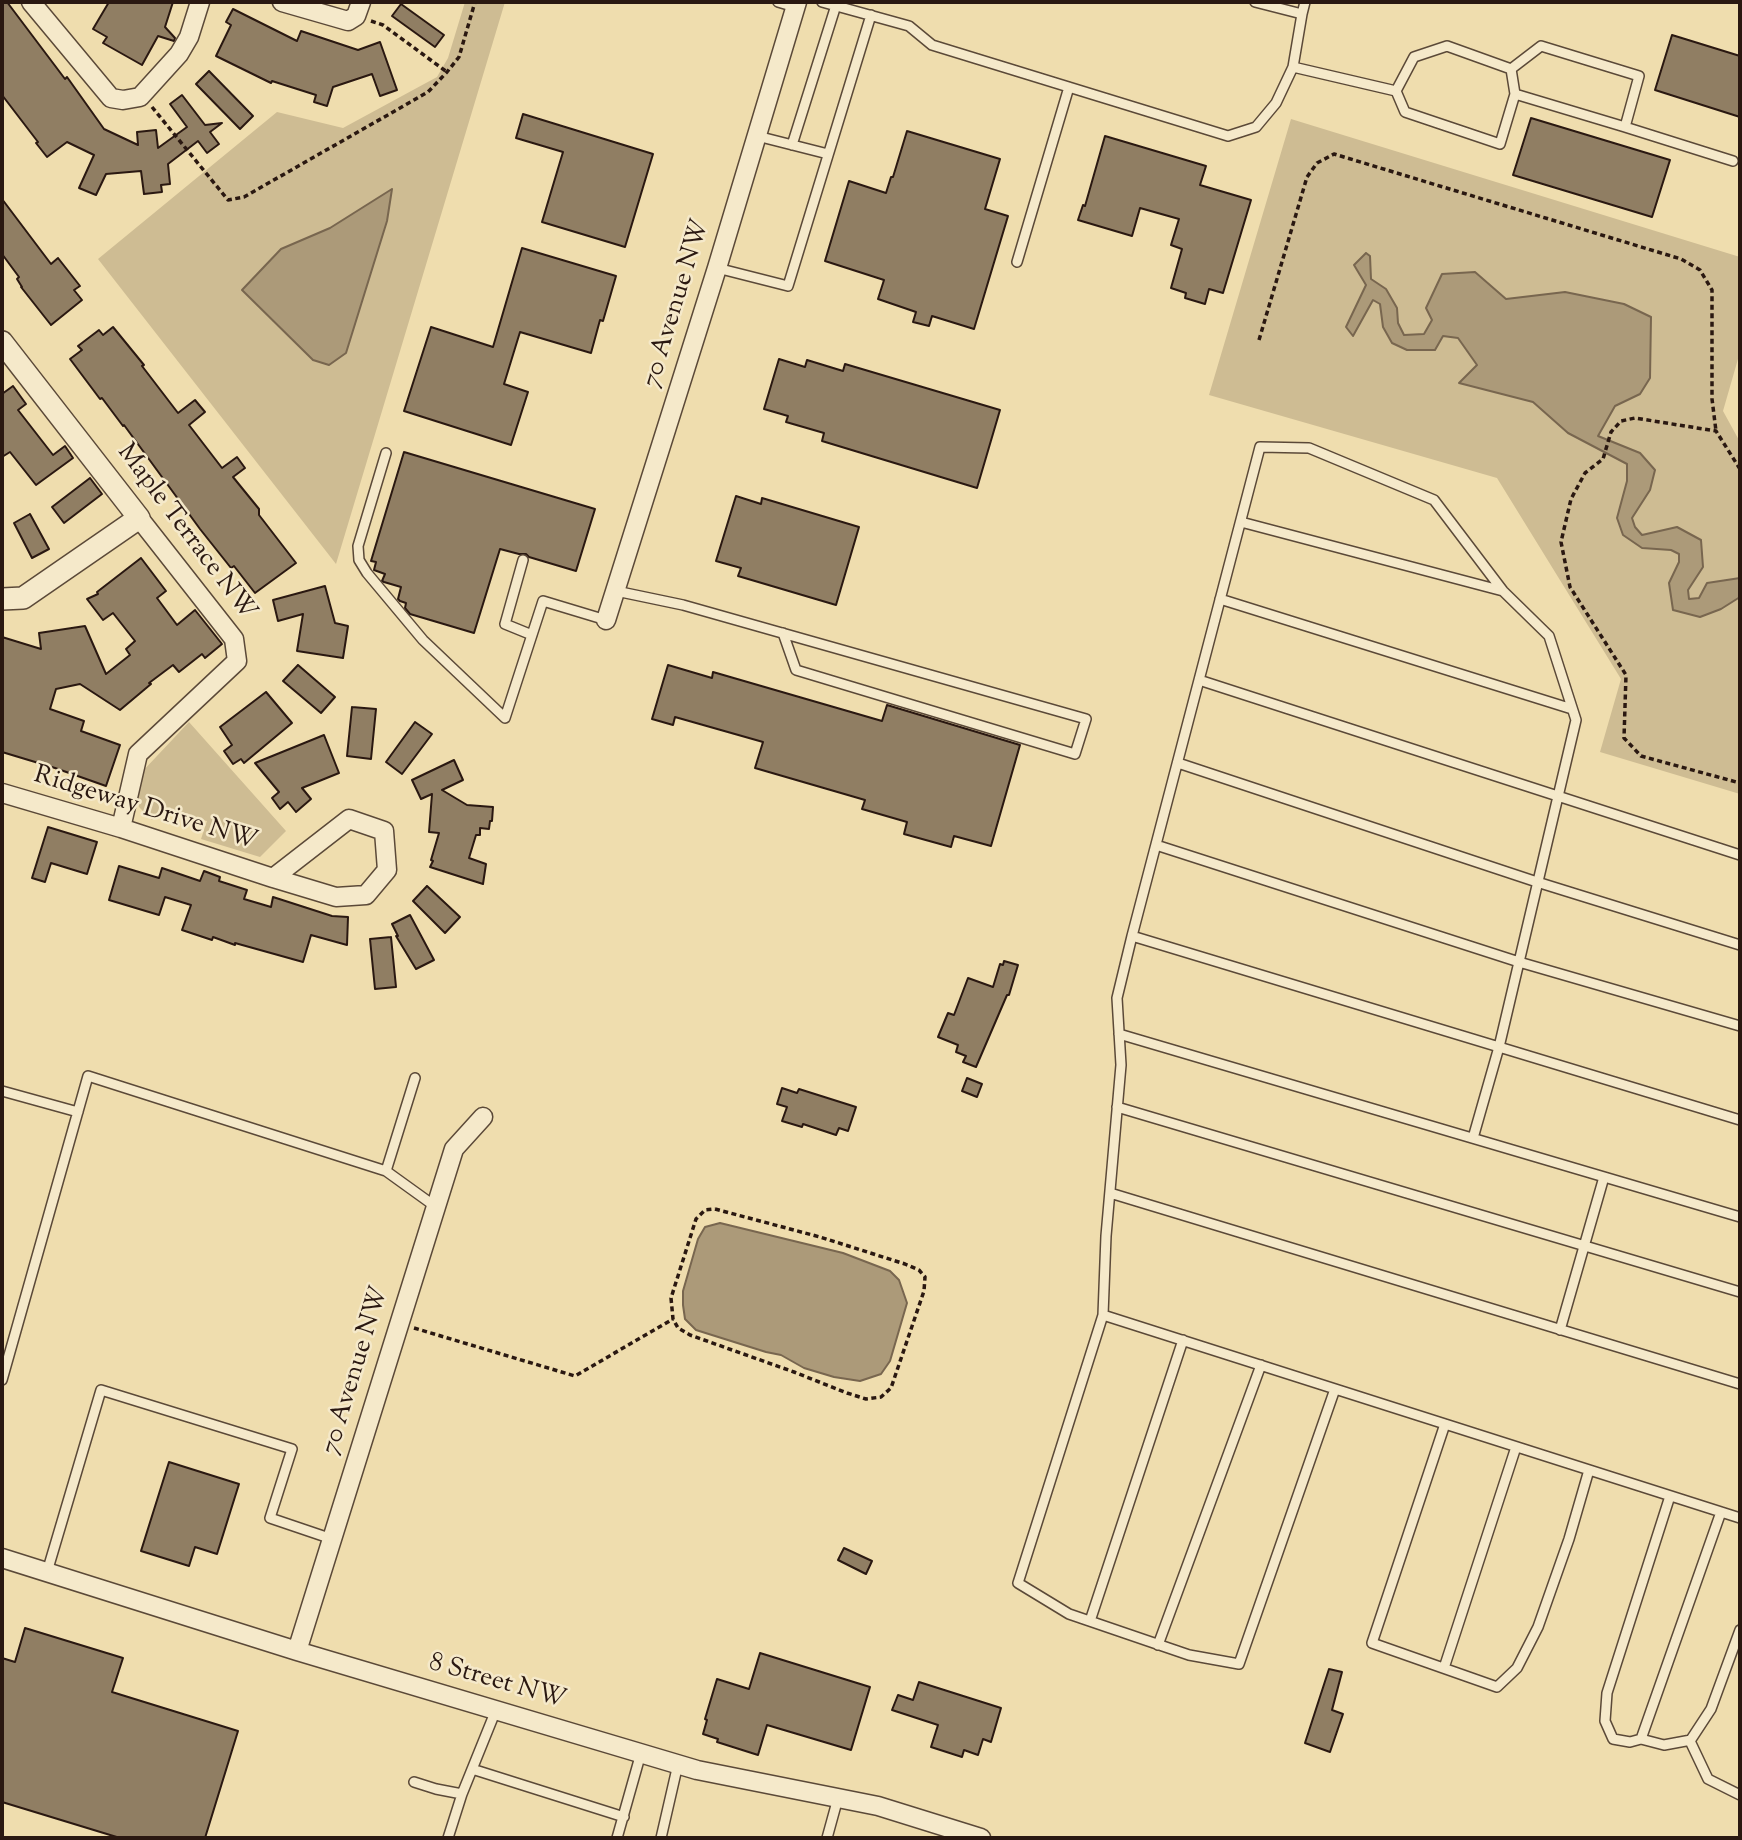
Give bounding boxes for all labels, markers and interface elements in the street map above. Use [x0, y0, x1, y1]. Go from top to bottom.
street label: 70 Avenue NW [638, 216, 718, 392]
street label: Maple Terrace NW [109, 439, 261, 627]
street label: Ridgeway Drive NW [30, 761, 260, 859]
street label: 70 Avenue NW [317, 1283, 397, 1459]
street label: 8 Street NW [425, 1649, 569, 1717]

